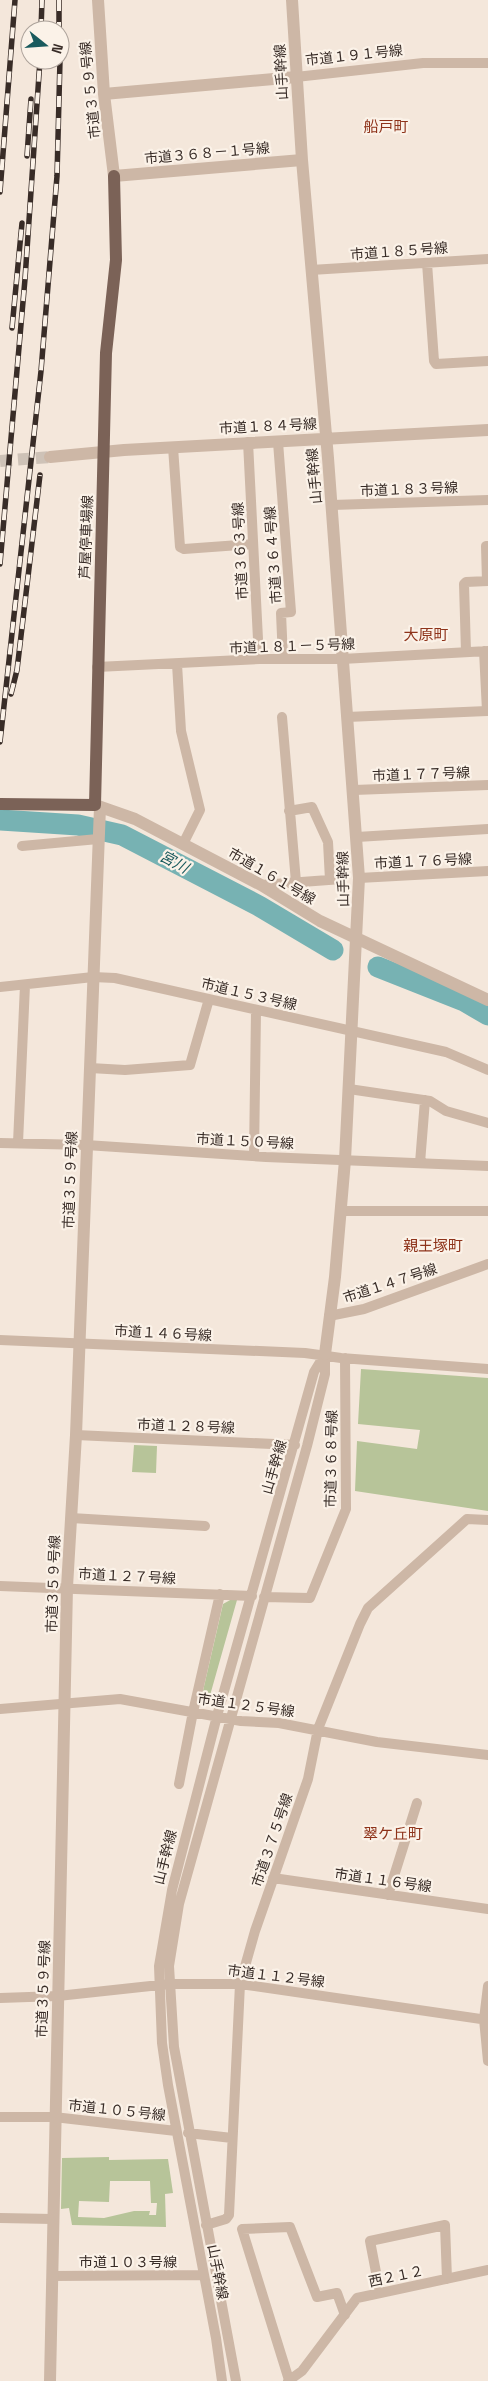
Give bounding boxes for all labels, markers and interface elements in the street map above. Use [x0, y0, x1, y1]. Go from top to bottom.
north arrow [20, 20, 70, 70]
street label: 市道３５９号線 [76, 40, 104, 140]
street label: 市道１９１号線 [304, 41, 404, 69]
text: N [47, 42, 67, 56]
street label: 山手幹線 [271, 44, 291, 100]
district label: 船戸町 [363, 117, 409, 136]
street label: 市道３６８－１号線 [143, 139, 271, 167]
street label: 市道１８５号線 [349, 239, 449, 263]
street label: 市道１８４号線 [219, 414, 317, 438]
street label: 山手幹線 [303, 447, 325, 505]
street label: 市道１８３号線 [360, 478, 458, 500]
street label: 芦屋停車場線 [76, 495, 96, 579]
street label: 市道３６３号線 [228, 502, 252, 600]
street label: 市道３６４号線 [261, 505, 285, 605]
district label: 大原町 [403, 625, 449, 644]
street label: 市道１８１－５号線 [229, 635, 355, 657]
street label: 市道１７７号線 [372, 763, 470, 785]
street label: 市道１６１号線 [225, 844, 319, 908]
water label: 宮川 [157, 846, 194, 878]
street label: 市道１７６号線 [374, 849, 472, 873]
street label: 山手幹線 [334, 851, 352, 907]
street label: 市道１５３号線 [199, 974, 299, 1014]
street label: 市道１５０号線 [196, 1129, 294, 1153]
street label: 市道３５９号線 [59, 1131, 81, 1229]
district label: 親王塚町 [403, 1236, 463, 1255]
street label: 市道１４７号線 [341, 1259, 439, 1307]
street label: 市道１４６号線 [114, 1321, 212, 1345]
street label: 市道３６８号線 [321, 1410, 341, 1508]
street label: 市道１２８号線 [137, 1415, 235, 1437]
street label: 山手幹線 [258, 1438, 290, 1496]
street label: 市道３５９号線 [42, 1535, 64, 1633]
street label: 市道１２７号線 [78, 1564, 176, 1588]
street label: 市道１２５号線 [196, 1689, 296, 1721]
street label: 市道３７５号線 [248, 1791, 296, 1889]
district label: 翠ケ丘町 [363, 1824, 423, 1843]
street label: 山手幹線 [149, 1828, 181, 1886]
street label: 市道１１６号線 [333, 1864, 433, 1896]
street label: 市道３５９号線 [32, 1940, 54, 2038]
street label: 市道１１２号線 [226, 1961, 326, 1991]
street label: 市道１０５号線 [67, 2096, 167, 2124]
street label: 山手幹線 [204, 2243, 232, 2301]
street label: 市道１０３号線 [79, 2253, 177, 2271]
street label: 西２１２ [367, 2261, 425, 2291]

